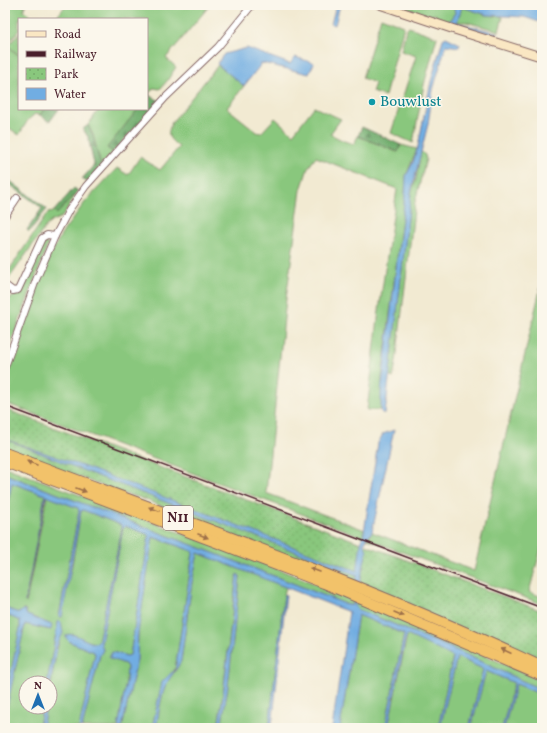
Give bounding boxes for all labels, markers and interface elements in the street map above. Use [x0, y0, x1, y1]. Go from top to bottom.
legend [18, 18, 148, 110]
text: Road [54, 27, 81, 43]
text: Railway [54, 47, 97, 63]
text: Park [54, 67, 79, 83]
text: Water [54, 87, 86, 103]
place label: Bouwlust [380, 92, 442, 113]
marker: Bouwlust [367, 97, 377, 107]
one-way arrow [26, 460, 38, 466]
one-way arrow [75, 488, 87, 494]
one-way arrow [148, 506, 160, 512]
road number: N11 [163, 506, 193, 530]
one-way arrow [197, 534, 209, 540]
one-way arrow [308, 567, 320, 573]
one-way arrow [393, 611, 405, 617]
one-way arrow [501, 648, 512, 654]
north arrow [18, 675, 58, 715]
text: N [34, 679, 42, 694]

